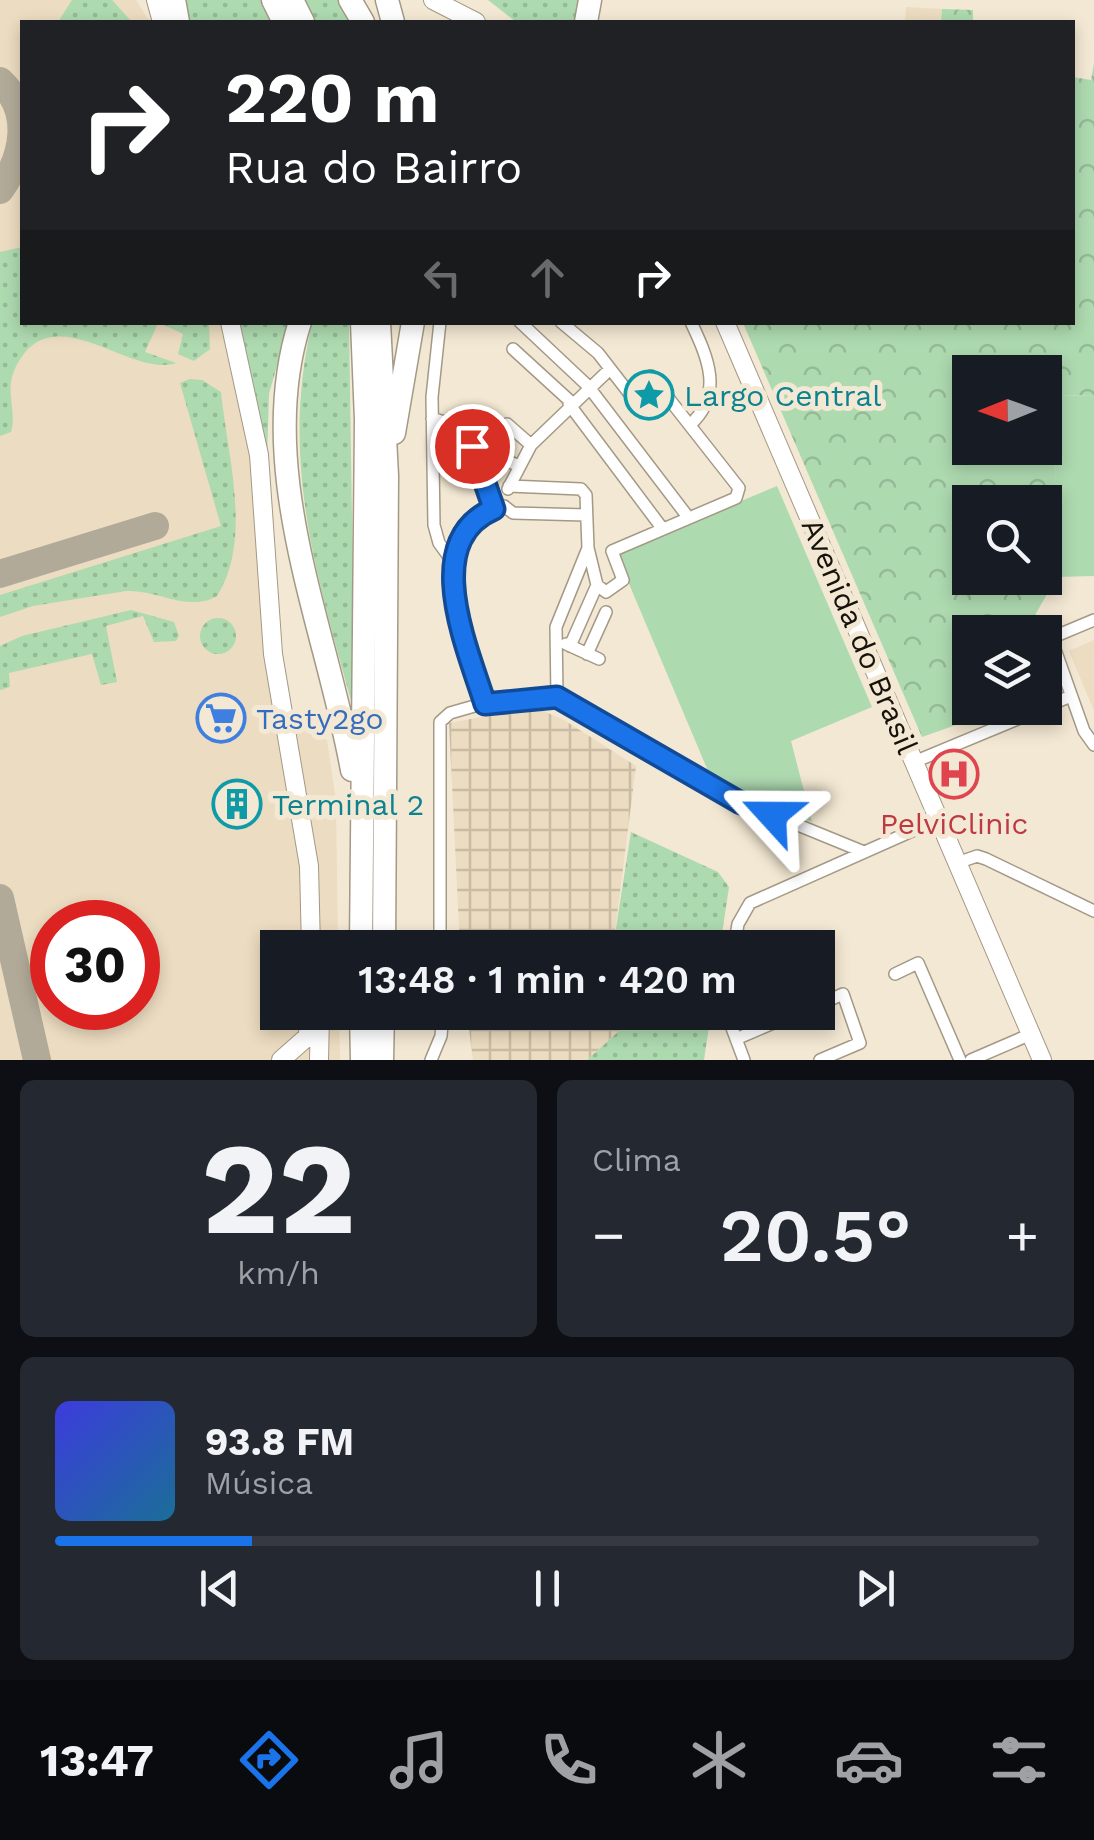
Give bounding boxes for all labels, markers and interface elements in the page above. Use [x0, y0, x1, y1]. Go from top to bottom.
text: 220 m [225, 57, 439, 139]
icon: right [60, 60, 190, 190]
text: Rua do Bairro [225, 141, 522, 194]
icon: left [415, 250, 470, 305]
icon: ahead [520, 250, 575, 305]
icon: right [625, 250, 680, 305]
north arrow [952, 355, 1062, 465]
map controls [952, 355, 1062, 725]
place icon: Largo Central [623, 369, 675, 421]
place label: Largo Central [684, 378, 881, 413]
pin [430, 404, 515, 489]
icon: arrive [445, 419, 500, 474]
button: search [952, 485, 1062, 595]
street label: Avenida do Brasil [795, 513, 925, 759]
button: layers [952, 615, 1062, 725]
supermarket icon: Tasty2go [195, 692, 247, 744]
place label: Tasty2go [256, 701, 383, 736]
hospital icon: PelviClinic [928, 748, 980, 800]
position arrow [720, 763, 824, 867]
building icon: Terminal 2 [211, 778, 263, 830]
place label: Terminal 2 [272, 787, 424, 822]
place label: PelviClinic [880, 806, 1028, 841]
speed limit sign: 30 [30, 900, 160, 1030]
text: 13:48 · 1 min · 420 m [358, 958, 737, 1002]
text: 22 [201, 1112, 356, 1265]
text: Clima [592, 1141, 681, 1179]
text: 20.5° [720, 1191, 911, 1279]
text: − [592, 1203, 625, 1267]
text: + [1006, 1203, 1039, 1267]
text: km/h [237, 1254, 320, 1292]
text: 93.8 FM [205, 1420, 354, 1464]
text: Música [205, 1464, 313, 1502]
icon: previous [192, 1561, 247, 1616]
icon: pause [520, 1561, 575, 1616]
icon: next [848, 1561, 903, 1616]
icon: directions [234, 1725, 304, 1795]
icon: music [384, 1725, 454, 1795]
icon: phone [534, 1725, 604, 1795]
icon: climate [684, 1725, 754, 1795]
icon: car [834, 1725, 904, 1795]
icon: filters [984, 1725, 1054, 1795]
text: 13:47 [40, 1734, 154, 1787]

